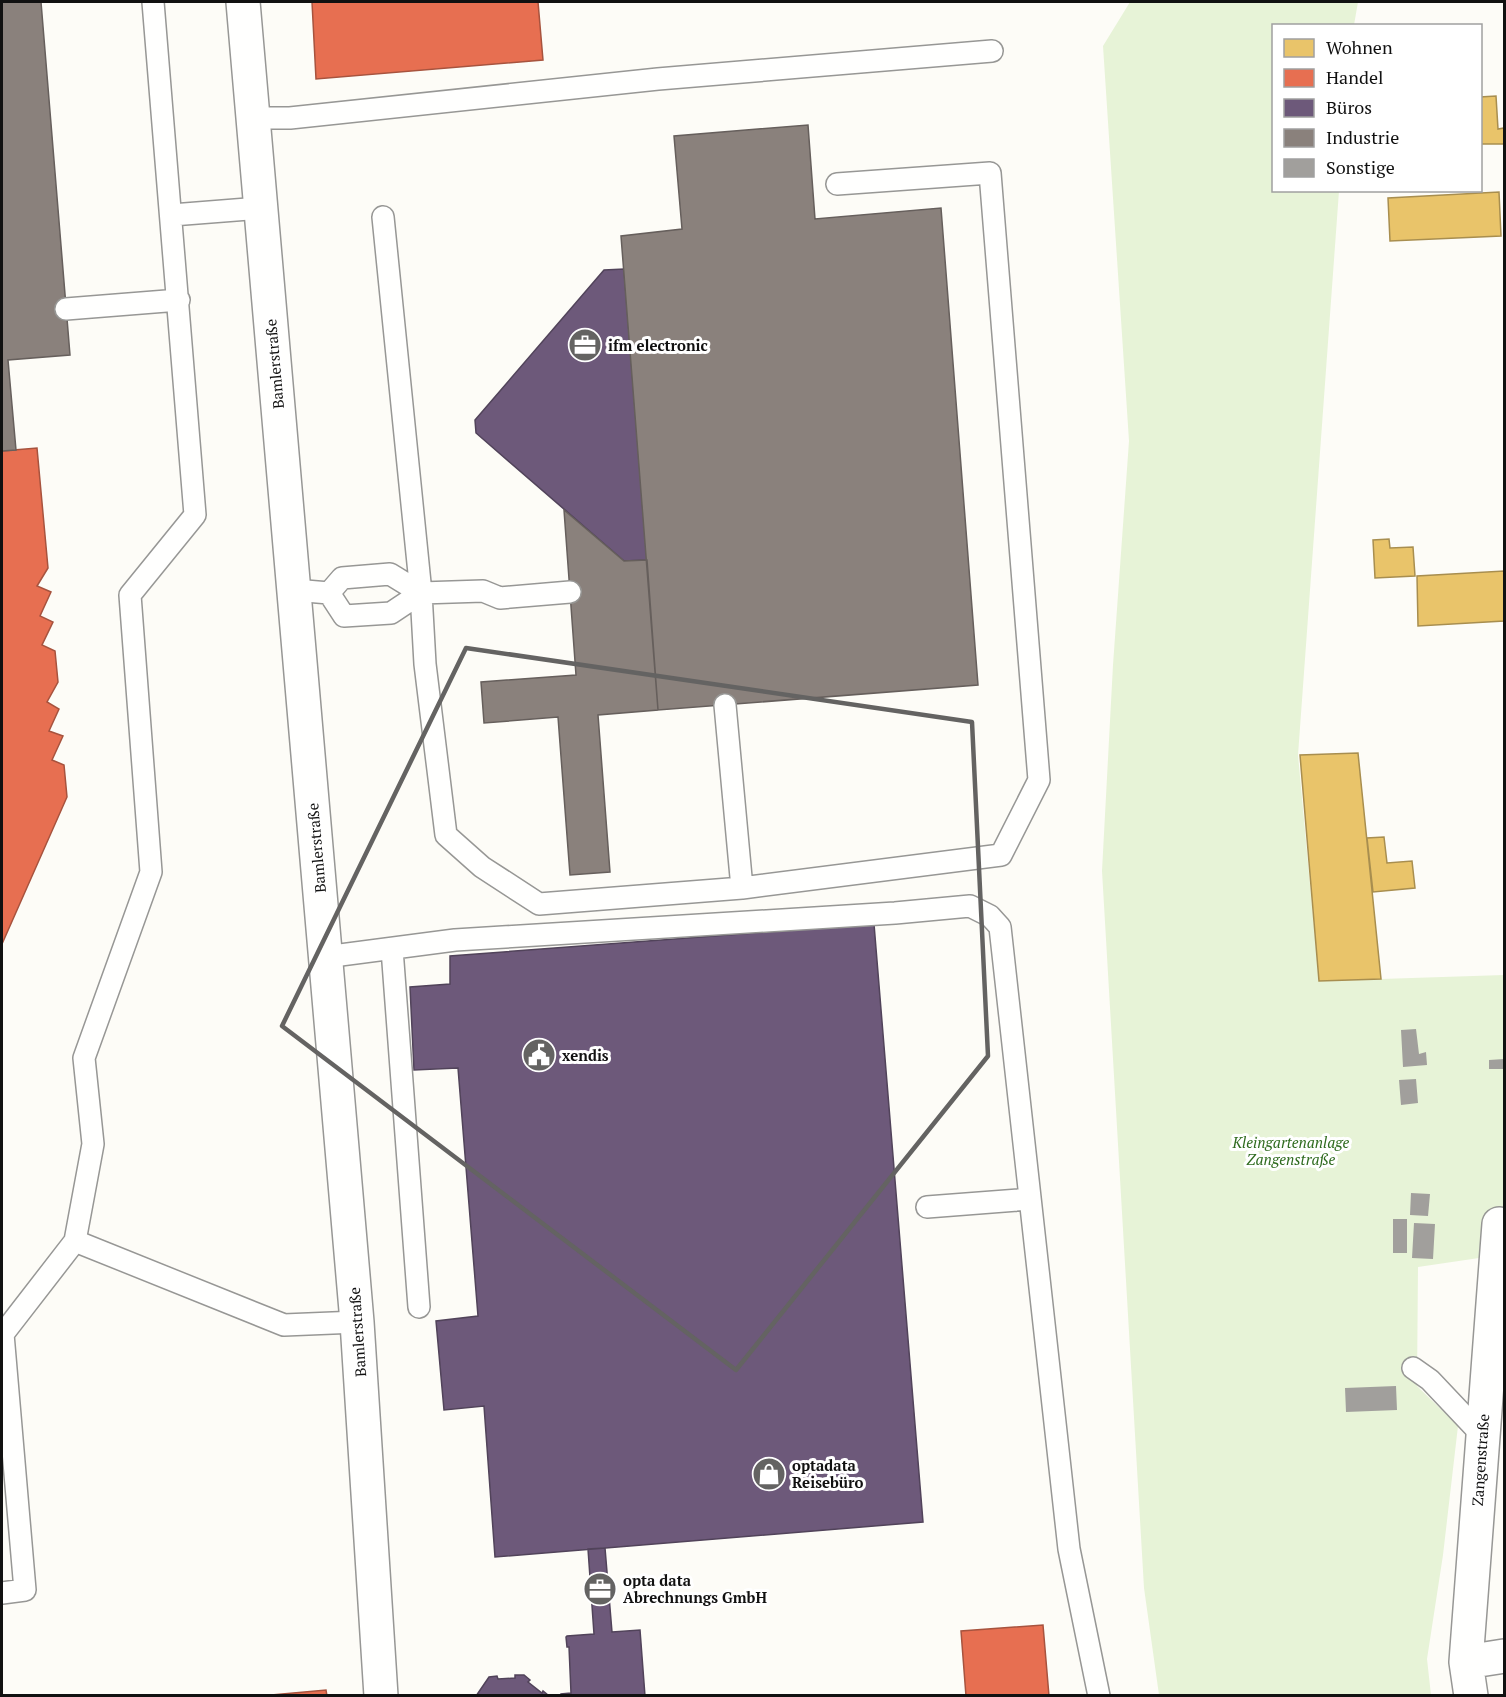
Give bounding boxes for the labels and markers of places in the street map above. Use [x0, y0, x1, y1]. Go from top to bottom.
office icon: ifm electronic [567, 327, 603, 363]
place label: ifm electronic [608, 335, 708, 355]
public building icon: xendis [521, 1037, 557, 1073]
place label: xendis [562, 1045, 609, 1065]
place label: optadata Reisebüro [792, 1455, 864, 1492]
shop icon: optadata Reisebüro [751, 1456, 787, 1492]
place label: opta data Abrechnungs GmbH [623, 1570, 767, 1607]
office icon: opta data Abrechnungs GmbH [582, 1571, 618, 1607]

